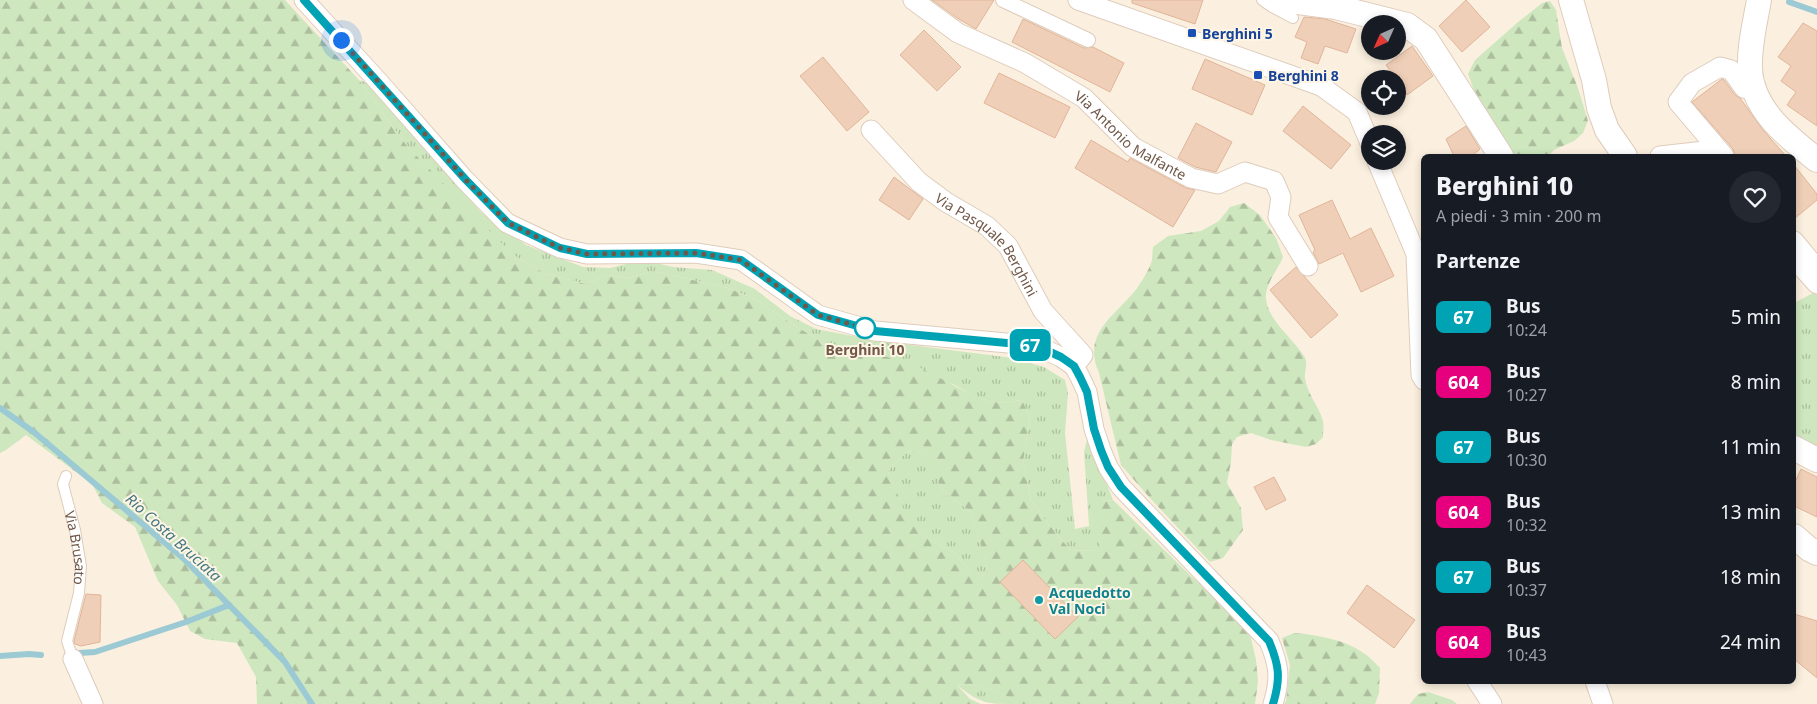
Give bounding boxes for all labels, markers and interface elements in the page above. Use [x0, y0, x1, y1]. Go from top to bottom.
north arrow [1361, 15, 1406, 60]
map controls [1361, 15, 1406, 170]
place label: Berghini 5 [1202, 24, 1273, 43]
marker: Berghini 5 [1186, 27, 1198, 39]
your location [329, 28, 354, 53]
place label: Berghini 8 [1268, 66, 1339, 85]
marker: Berghini 8 [1252, 69, 1264, 81]
button: locate [1361, 70, 1406, 115]
street label: Via Antonio Malfante [1072, 85, 1190, 184]
button: layers [1361, 125, 1406, 170]
text: Berghini 10 [1436, 169, 1573, 202]
button: heart [1729, 171, 1781, 223]
street label: Via Pasquale Berghini [932, 188, 1043, 299]
text: A piedi · 3 min · 200 m [1436, 205, 1601, 227]
text: Partenze [1436, 248, 1520, 274]
text: Bus [1506, 293, 1541, 319]
text: 5 min [1731, 304, 1781, 330]
text: 67 [1453, 305, 1474, 329]
marker: Berghini 10 [854, 317, 876, 339]
text: 10:24 [1506, 319, 1547, 341]
line badge: 67 [1008, 329, 1052, 361]
text: 67 [1020, 333, 1040, 357]
place label: Berghini 10 [826, 340, 904, 359]
text: Bus [1506, 358, 1541, 384]
text: 8 min [1731, 369, 1781, 395]
text: 604 [1448, 370, 1479, 394]
text: 10:27 [1506, 384, 1547, 406]
text: Bus [1506, 423, 1541, 449]
text: 11 min [1720, 434, 1781, 460]
text: 67 [1453, 435, 1474, 459]
text: 10:30 [1506, 449, 1547, 471]
text: Bus [1506, 488, 1541, 514]
water label: Rio Costa Bruciata [122, 489, 226, 586]
text: 13 min [1720, 499, 1781, 525]
text: 604 [1448, 500, 1479, 524]
street label: Via Brusato [61, 509, 91, 586]
text: 10:32 [1506, 514, 1547, 536]
text: Bus [1506, 553, 1541, 579]
text: 18 min [1720, 564, 1781, 590]
text: 67 [1453, 565, 1474, 589]
text: 10:37 [1506, 579, 1547, 601]
place label: Acquedotto Val Noci [1049, 583, 1131, 618]
marker: Acquedotto Val Noci [1033, 594, 1045, 606]
text: Bus [1506, 618, 1541, 644]
text: 24 min [1720, 629, 1781, 655]
text: 604 [1448, 630, 1479, 654]
text: 10:43 [1506, 644, 1547, 666]

